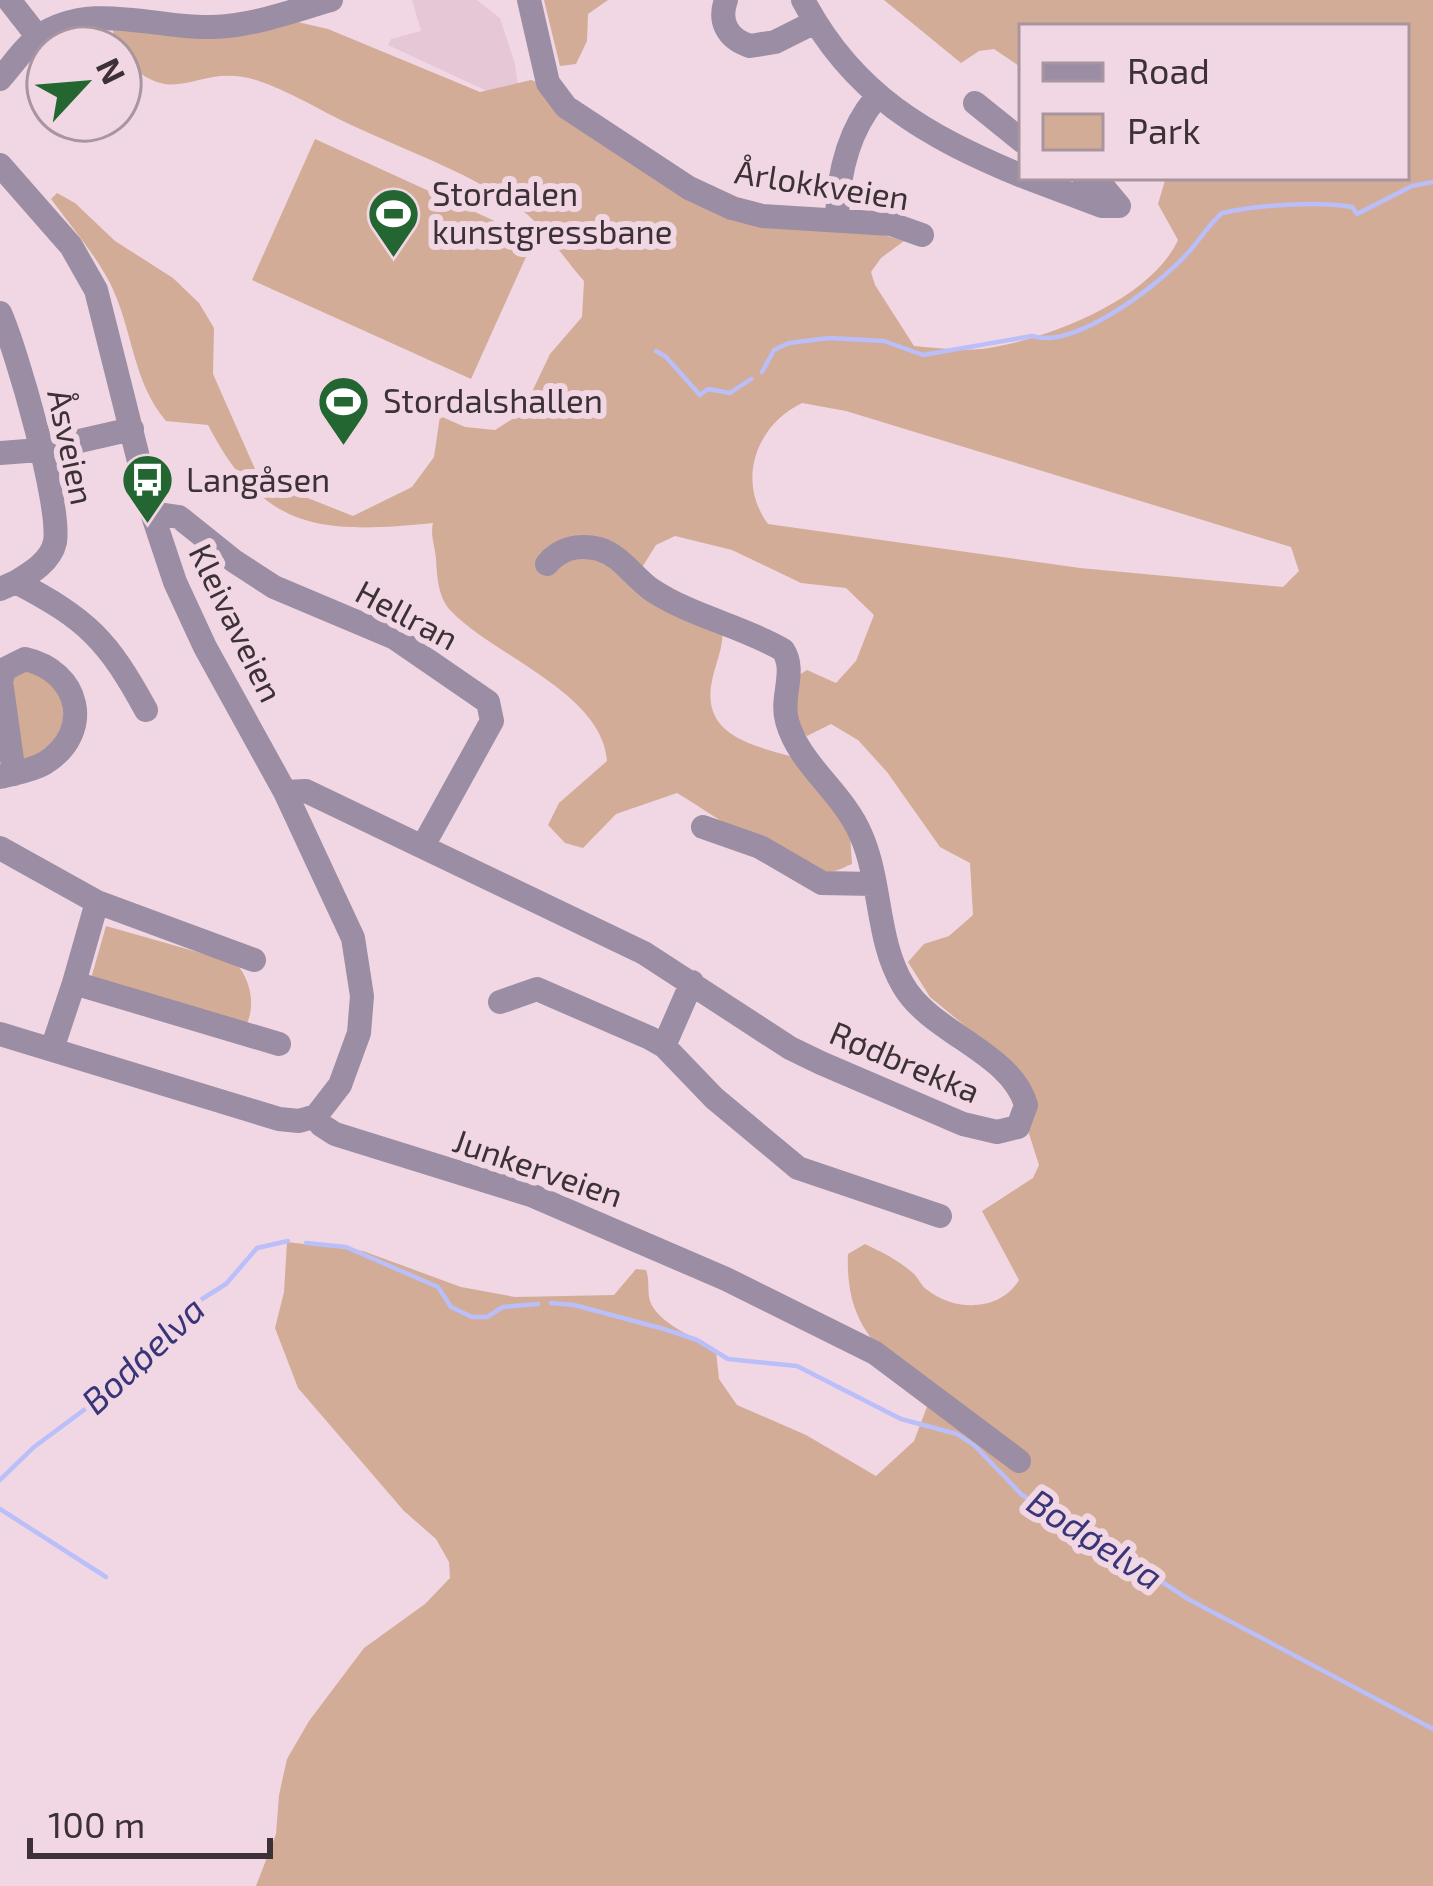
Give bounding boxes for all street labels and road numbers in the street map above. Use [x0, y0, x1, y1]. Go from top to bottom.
street label: Årlokkveien [732, 150, 912, 218]
street label: Åsveien [40, 385, 104, 508]
street label: Kleivaveien [181, 537, 292, 708]
street label: Hellran [350, 571, 465, 658]
street label: Rødbrekka [824, 1012, 986, 1111]
street label: Junkerveien [448, 1119, 628, 1215]

